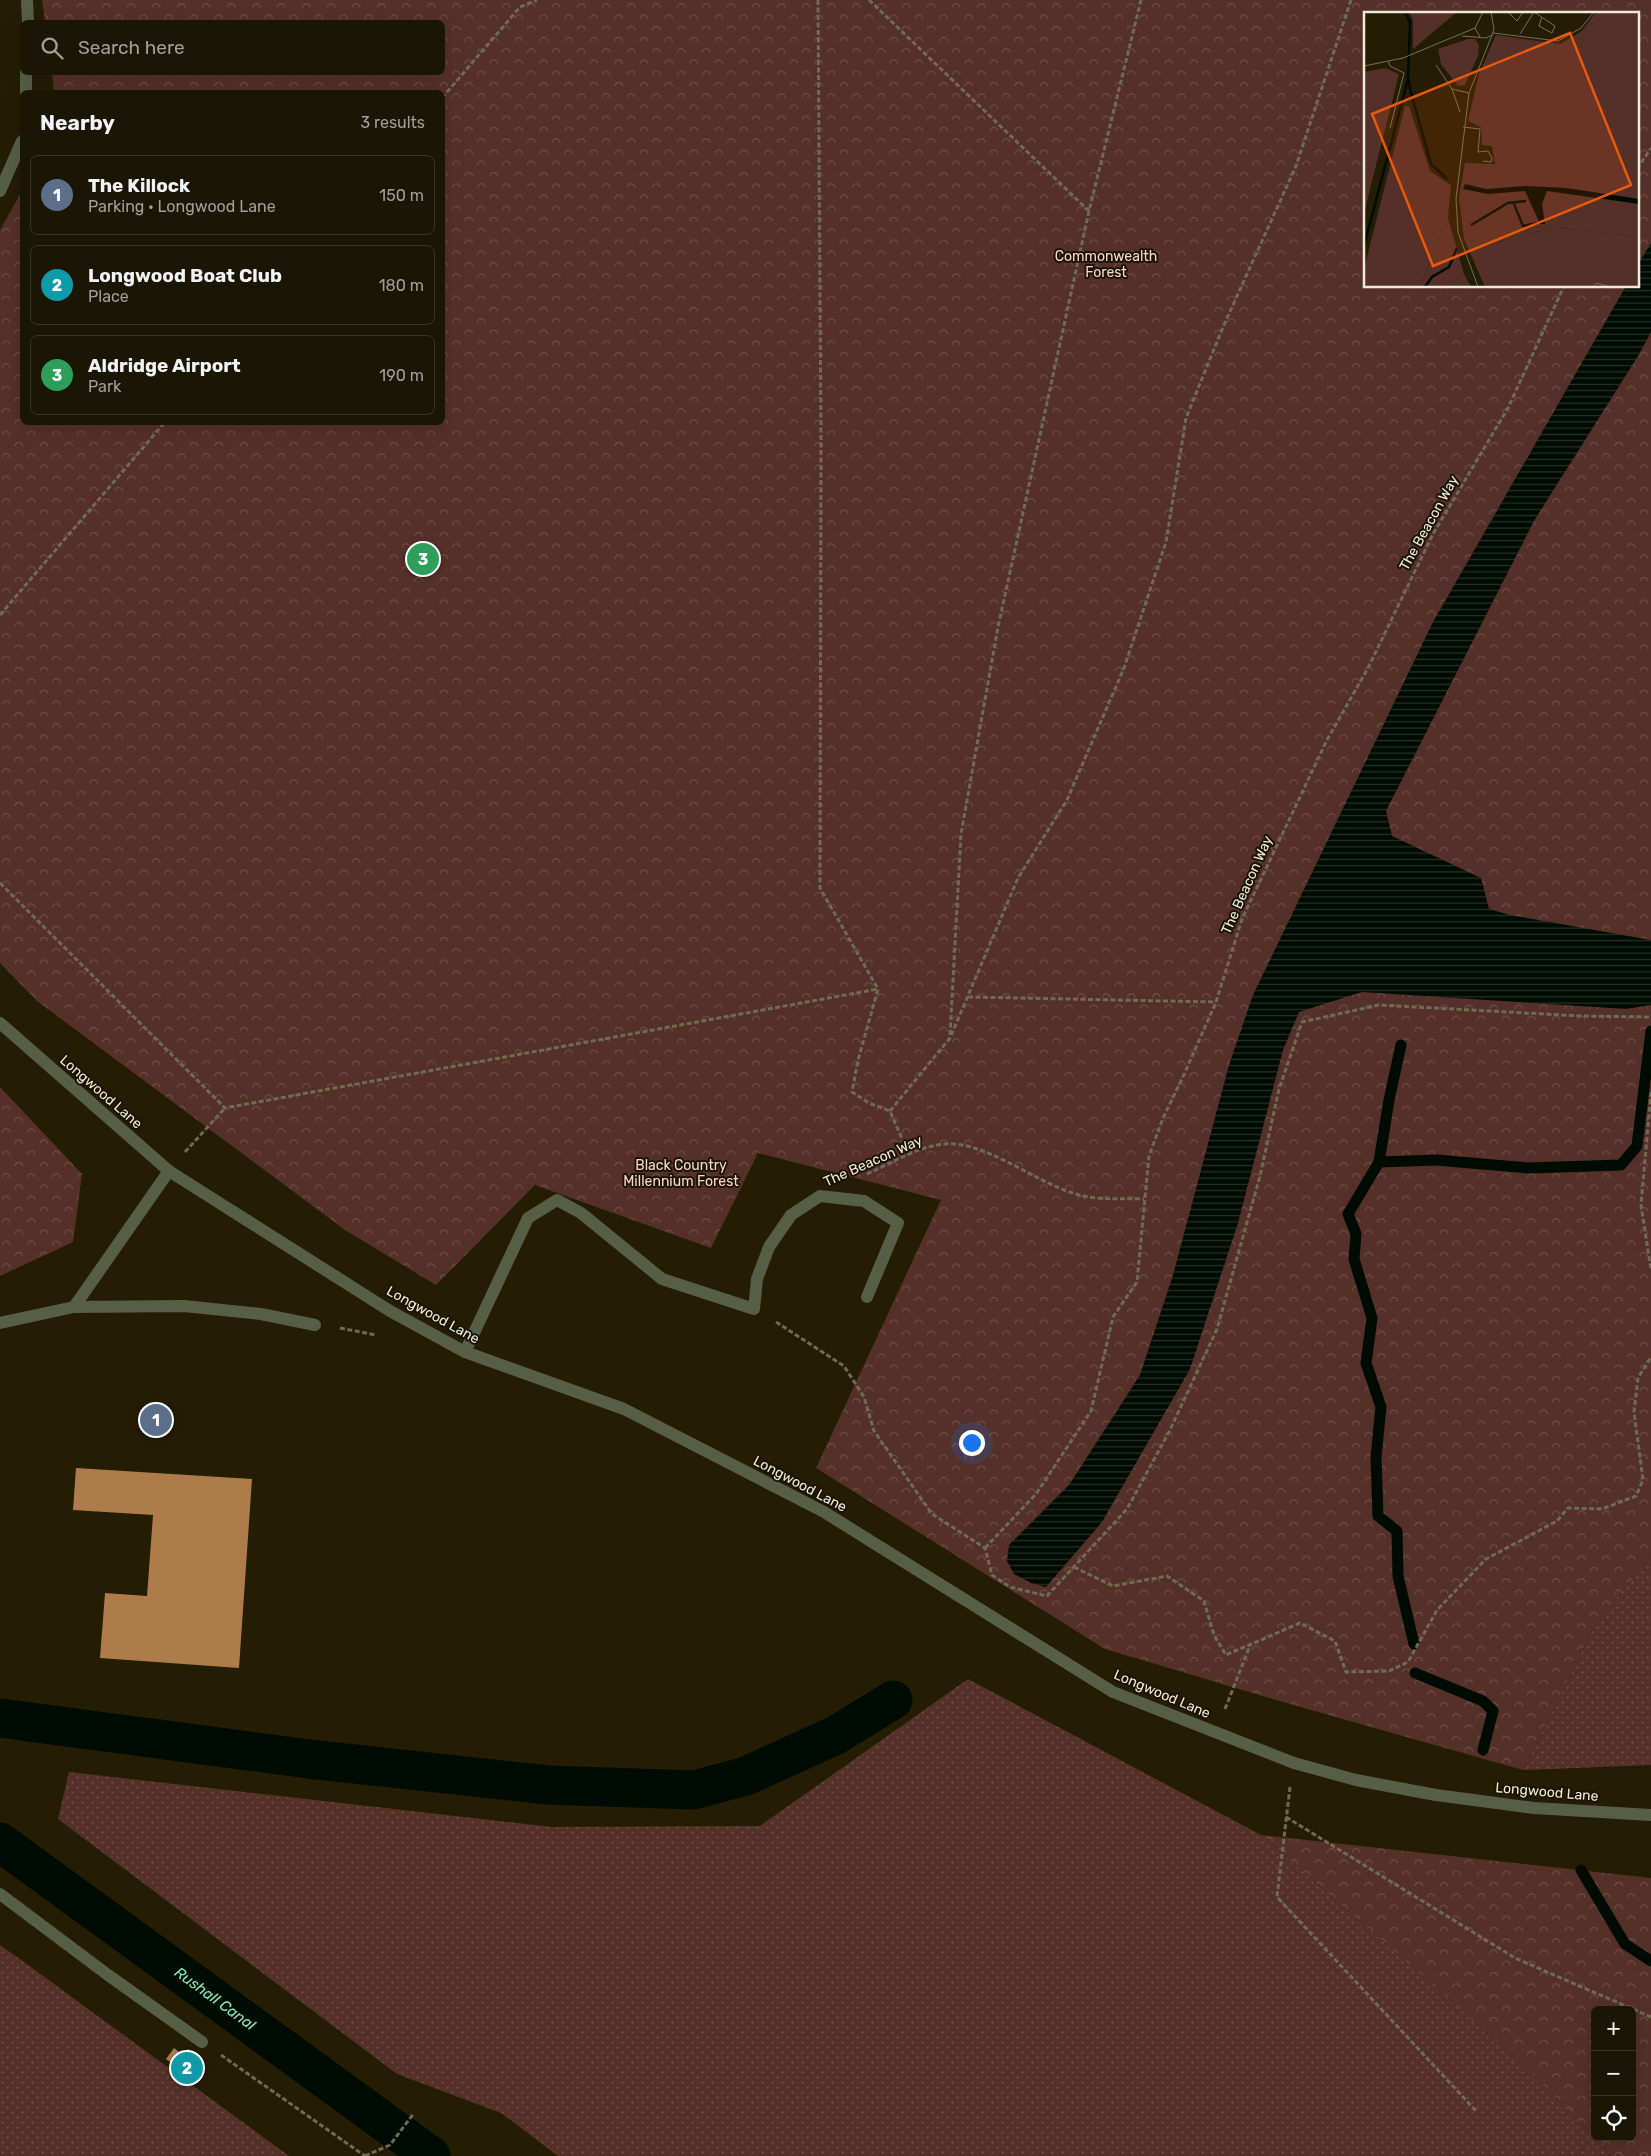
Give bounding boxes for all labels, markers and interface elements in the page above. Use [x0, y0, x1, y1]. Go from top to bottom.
inset map [1364, 12, 1638, 288]
search box [20, 20, 445, 75]
icon: search [38, 34, 66, 62]
text: Search here [78, 36, 185, 59]
text: Nearby [40, 110, 115, 135]
text: 3 results [360, 113, 425, 132]
text: The Killock [88, 174, 190, 197]
text: 1 [53, 186, 61, 205]
text: 150 m [379, 186, 424, 205]
text: Parking · Longwood Lane [88, 197, 276, 216]
park label: Commonwealth Forest [1055, 248, 1157, 281]
text: Longwood Boat Club [88, 264, 282, 287]
text: 2 [52, 276, 62, 295]
text: 180 m [379, 276, 424, 295]
text: Place [88, 287, 129, 306]
text: Aldridge Airport [88, 354, 241, 377]
text: 3 [52, 366, 62, 385]
text: 190 m [379, 366, 424, 385]
text: Park [88, 377, 121, 396]
street label: The Beacon Way [1396, 472, 1462, 574]
pin: 3 [407, 540, 439, 578]
street label: The Beacon Way [1218, 833, 1276, 937]
street label: Longwood Lane [56, 1052, 146, 1132]
street label: The Beacon Way [821, 1132, 925, 1190]
park label: Black Country Millennium Forest [623, 1157, 739, 1190]
street label: Longwood Lane [384, 1282, 482, 1348]
pin: 1 [140, 1401, 172, 1439]
your location [959, 1430, 985, 1456]
street label: Longwood Lane [750, 1452, 850, 1516]
street label: Longwood Lane [1111, 1666, 1213, 1722]
street label: Longwood Lane [1495, 1779, 1599, 1805]
water label: Rushall Canal [171, 1963, 259, 2034]
map controls [1591, 2006, 1636, 2141]
button: + [1591, 2006, 1636, 2051]
pin: 2 [171, 2049, 203, 2087]
button: − [1591, 2051, 1636, 2096]
button: locate [1591, 2096, 1636, 2141]

